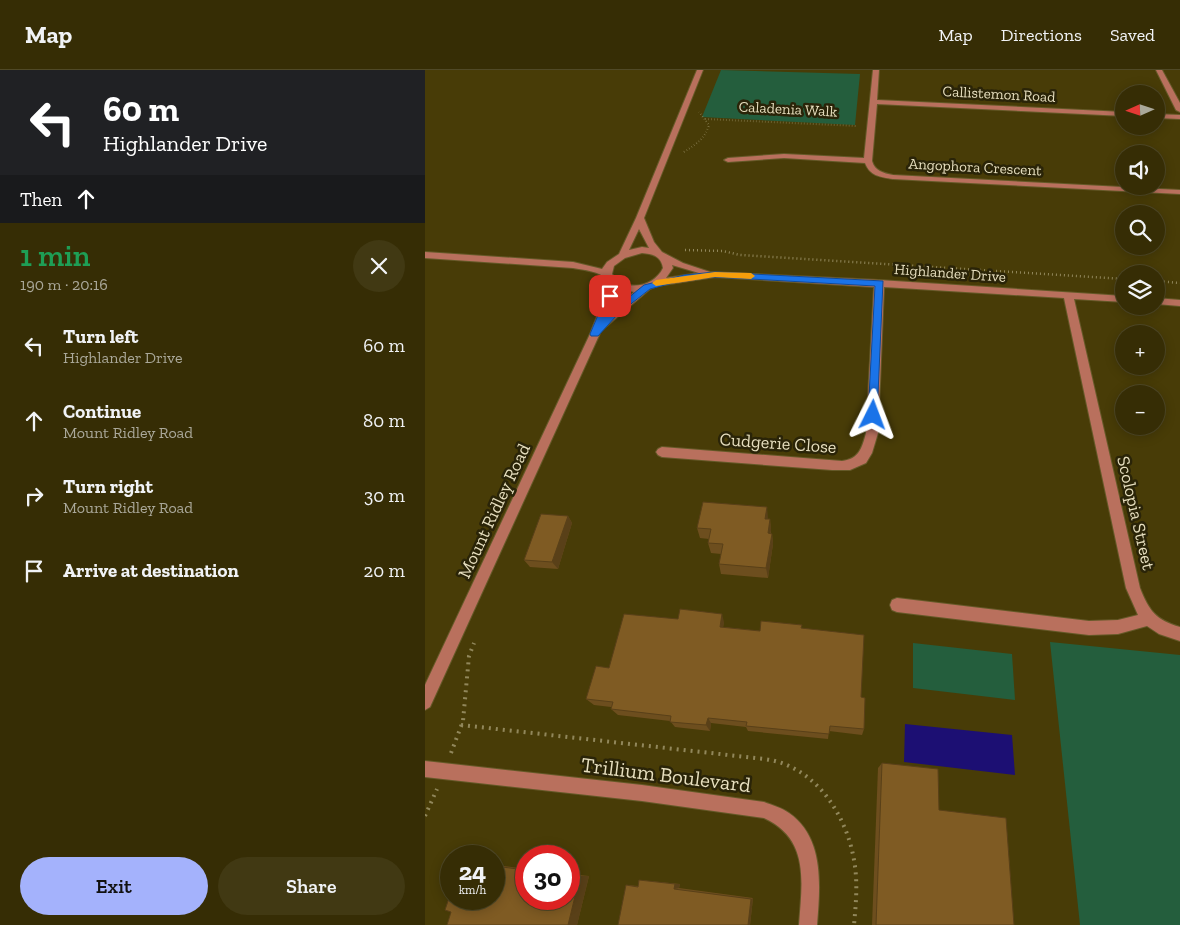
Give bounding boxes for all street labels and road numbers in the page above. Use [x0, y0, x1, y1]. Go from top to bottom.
street label: Callistemon Road [942, 82, 1057, 106]
street label: Caladenia Walk [738, 97, 838, 121]
street label: Angophora Crescent [908, 155, 1042, 179]
street label: Highlander Drive [893, 260, 1007, 286]
street label: Cudgerie Close [719, 428, 837, 458]
street label: Mount Ridley Road [453, 440, 535, 582]
street label: Scolopia Street [1112, 454, 1160, 572]
street label: Trillium Boulevard [580, 752, 753, 797]

